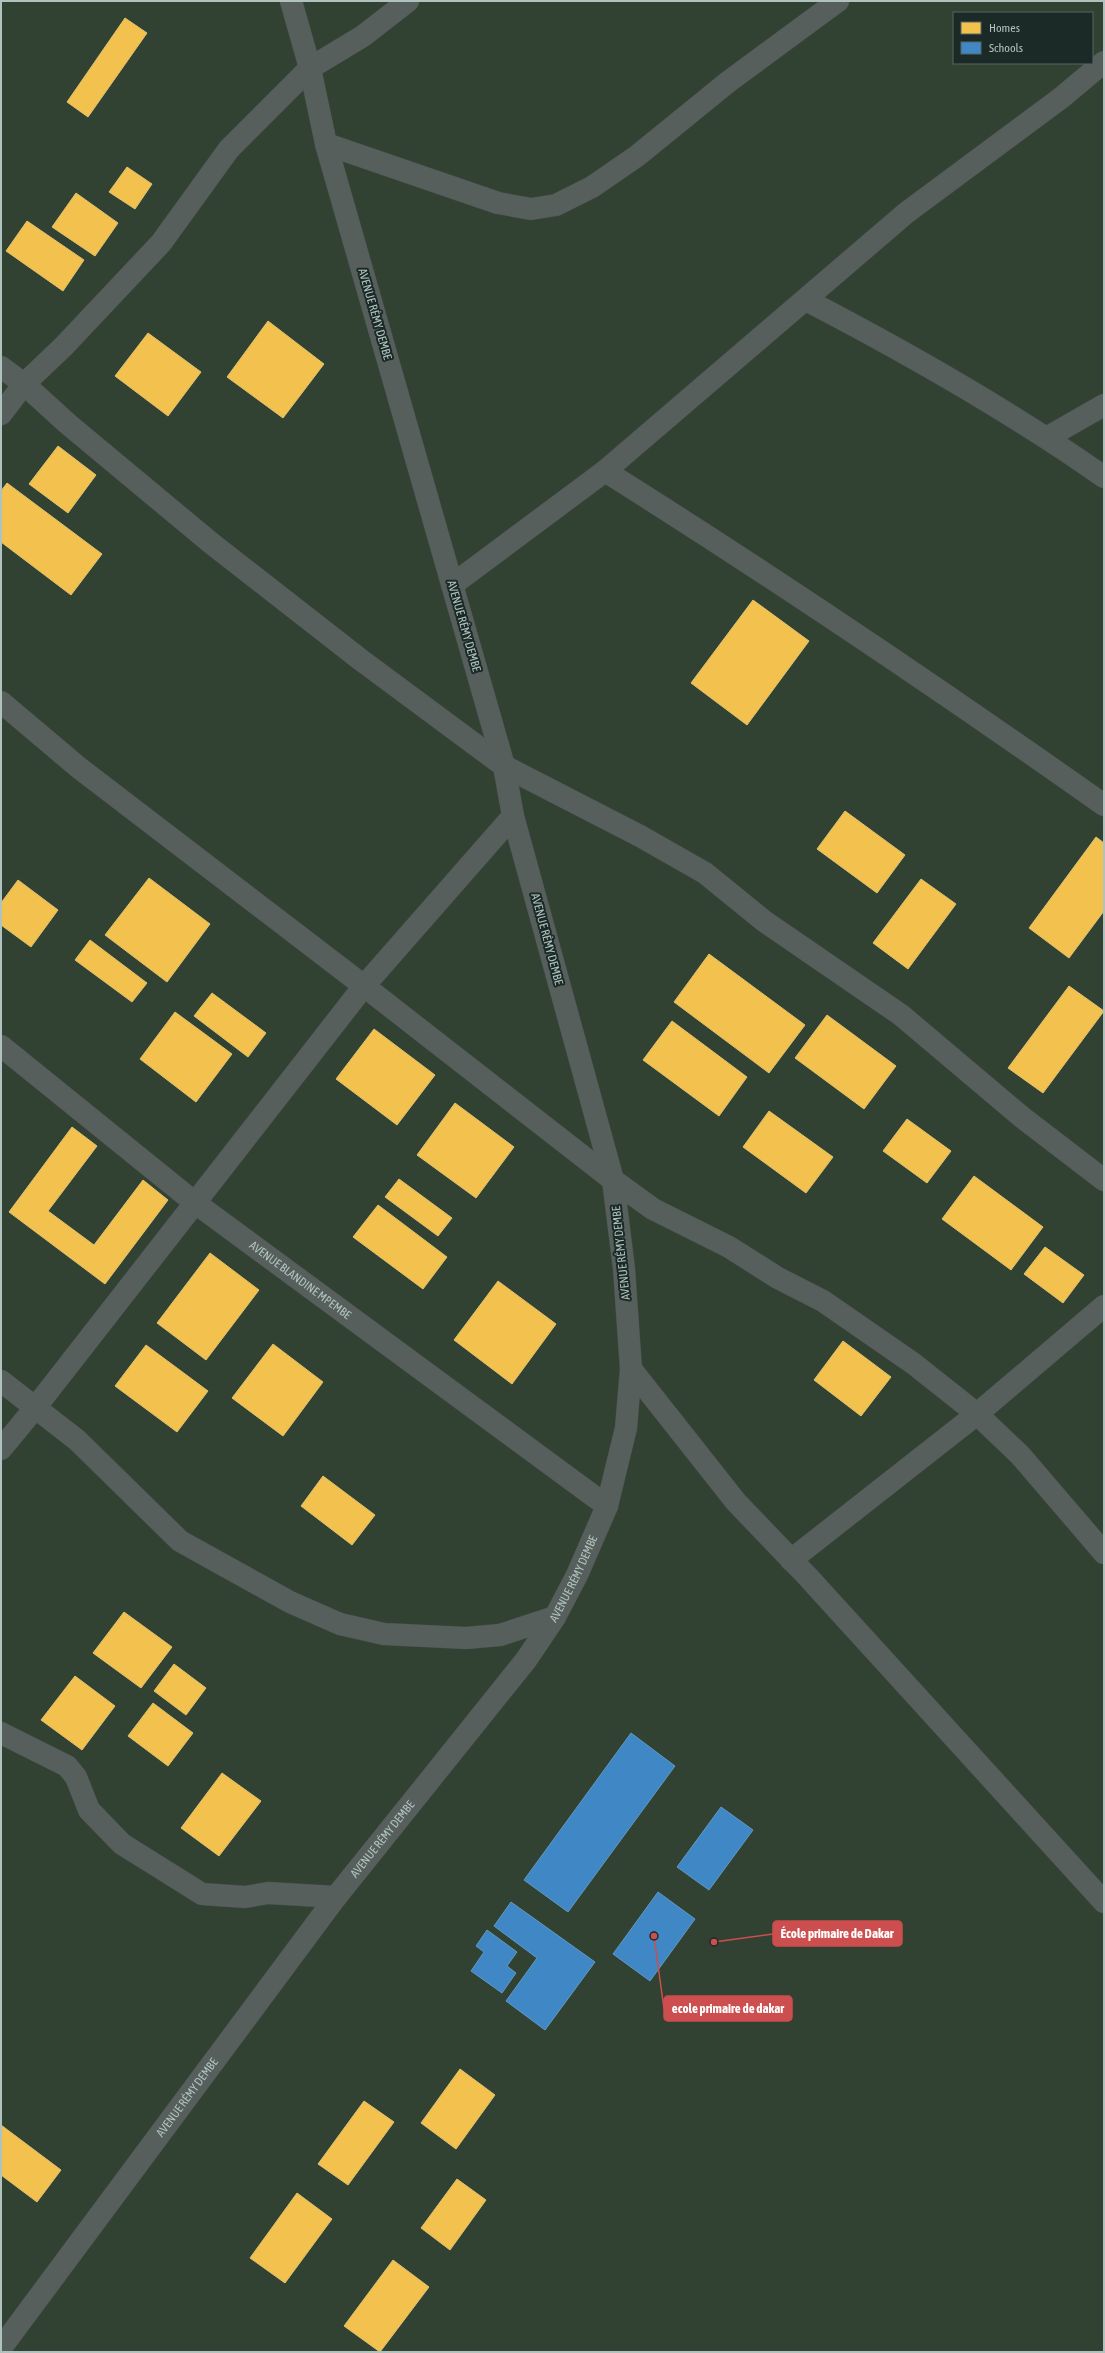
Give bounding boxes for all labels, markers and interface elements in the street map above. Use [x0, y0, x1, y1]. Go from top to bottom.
legend [953, 12, 1093, 64]
text: Homes [989, 21, 1020, 35]
text: Schools [989, 41, 1023, 55]
street label: AVENUE RÉMY DEMBE [355, 267, 395, 361]
street label: AVENUE RÉMY DEMBE [444, 579, 484, 673]
street label: AVENUE RÉMY DEMBE [528, 892, 566, 986]
street label: AVENUE RÉMY DEMBE [609, 1205, 633, 1301]
street label: AVENUE BLANDINE MPEMBE [247, 1238, 354, 1322]
street label: AVENUE RÉMY DEMBE [547, 1533, 600, 1625]
street label: AVENUE RÉMY DEMBE [347, 1798, 417, 1880]
callout: École primaire de Dakar [773, 1921, 902, 1946]
text: École primaire de Dakar [780, 1926, 895, 1941]
callout: ecole primaire de dakar [664, 1996, 792, 2021]
text: ecole primaire de dakar [672, 2001, 785, 2016]
street label: AVENUE RÉMY DEMBE [153, 2055, 221, 2140]

